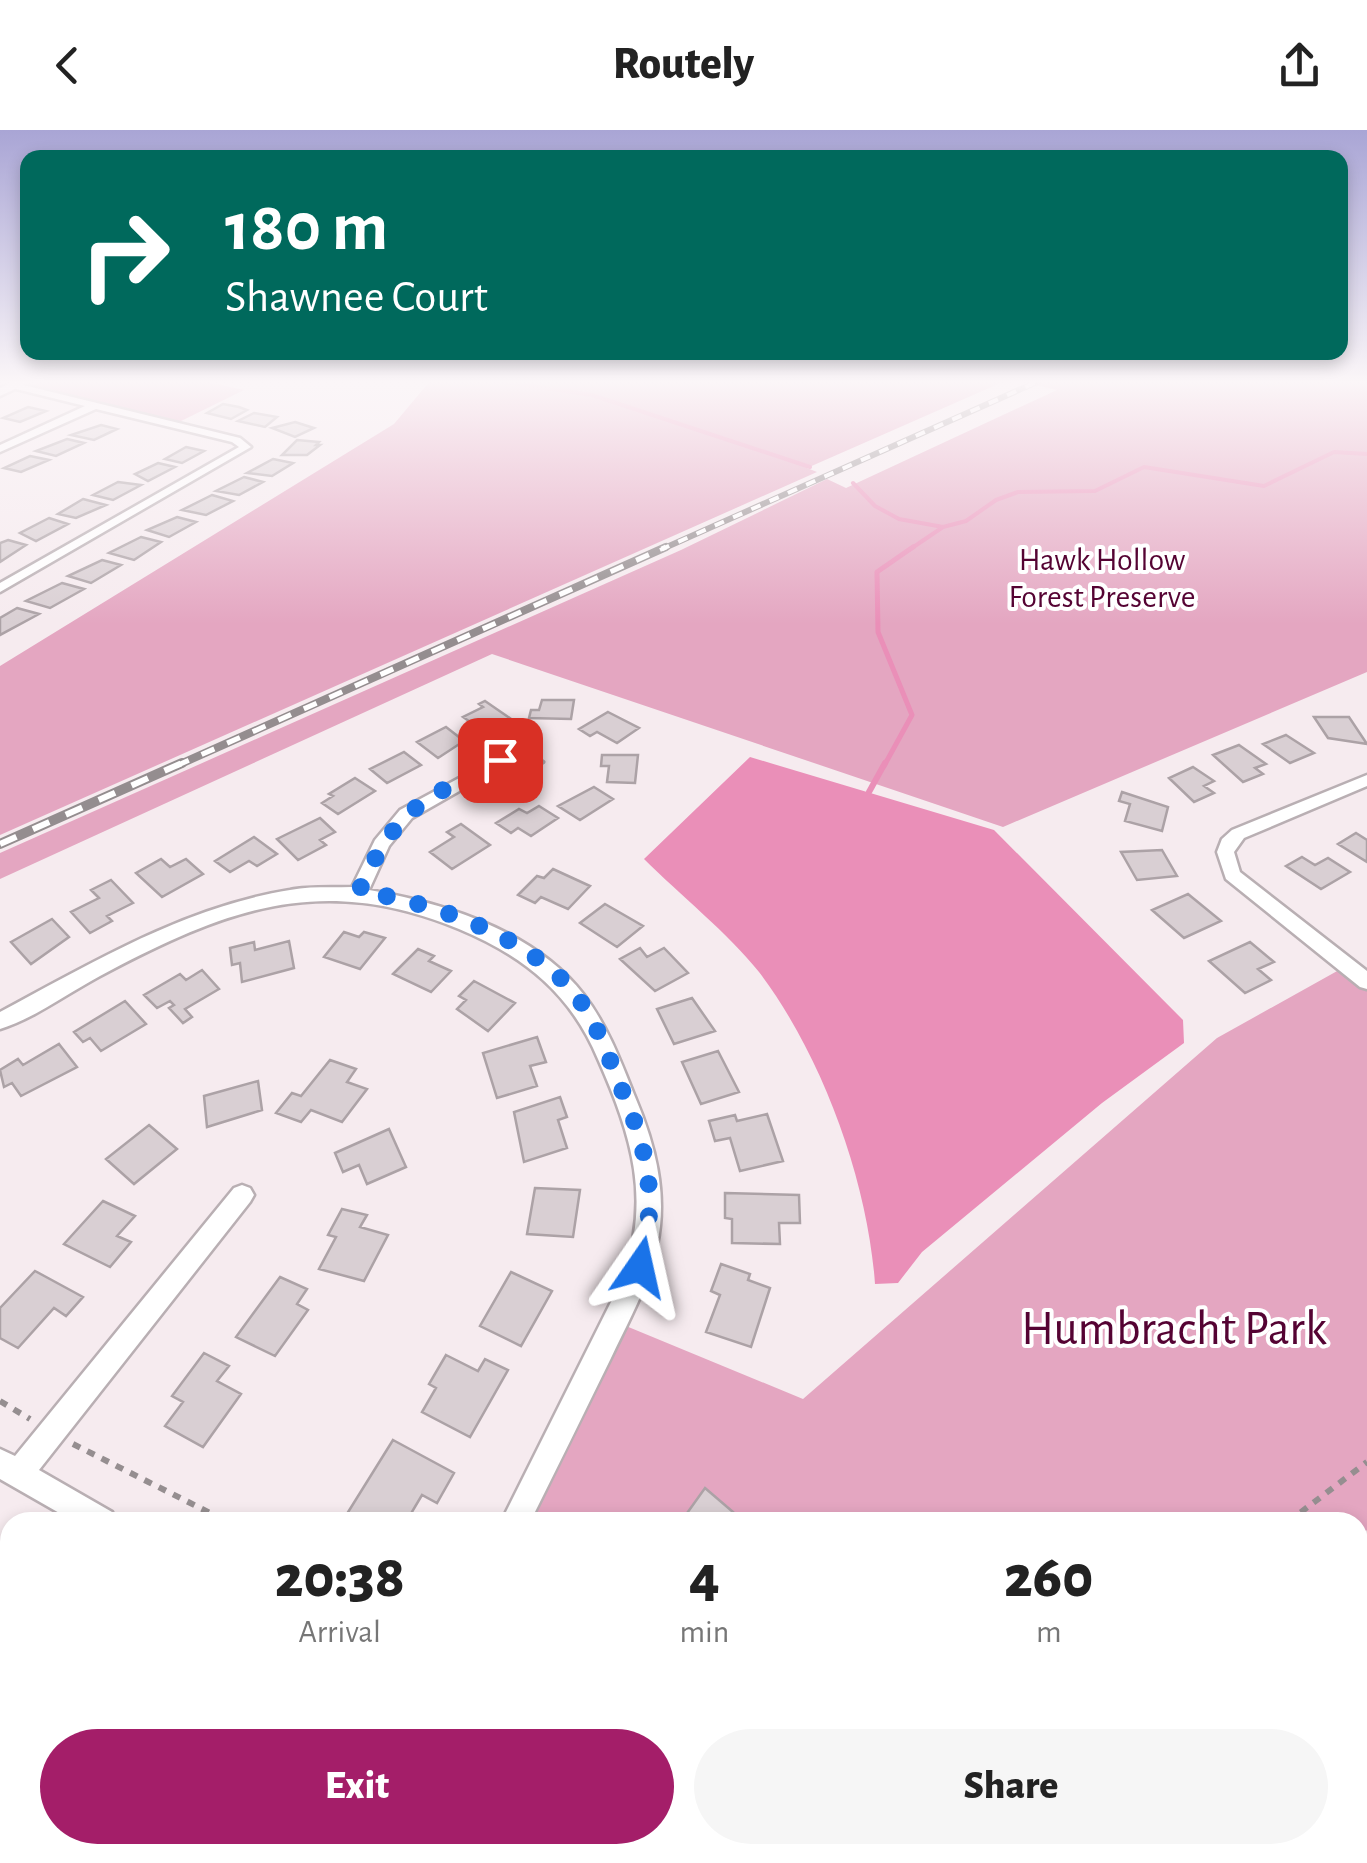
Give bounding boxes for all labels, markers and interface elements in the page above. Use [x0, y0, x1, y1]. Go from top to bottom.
icon: back [40, 38, 95, 93]
icon: share [1272, 38, 1327, 93]
text: Routely [613, 42, 754, 87]
icon: right [60, 190, 190, 320]
text: 180 m [225, 193, 388, 263]
text: Shawnee Court [225, 275, 488, 320]
park label: Hawk Hollow Forest Preserve [1009, 544, 1195, 613]
pin [458, 718, 543, 803]
icon: arrive [473, 733, 528, 788]
position arrow [588, 1215, 692, 1319]
park label: Humbracht Park [1021, 1306, 1327, 1354]
text: 20:38 [275, 1548, 405, 1608]
text: 4 [689, 1548, 720, 1608]
text: 260 [1004, 1548, 1093, 1608]
text: Arrival [299, 1616, 381, 1648]
text: min [680, 1616, 729, 1648]
text: m [1036, 1616, 1061, 1648]
button: Exit [40, 1729, 674, 1844]
button: Share [694, 1729, 1328, 1844]

